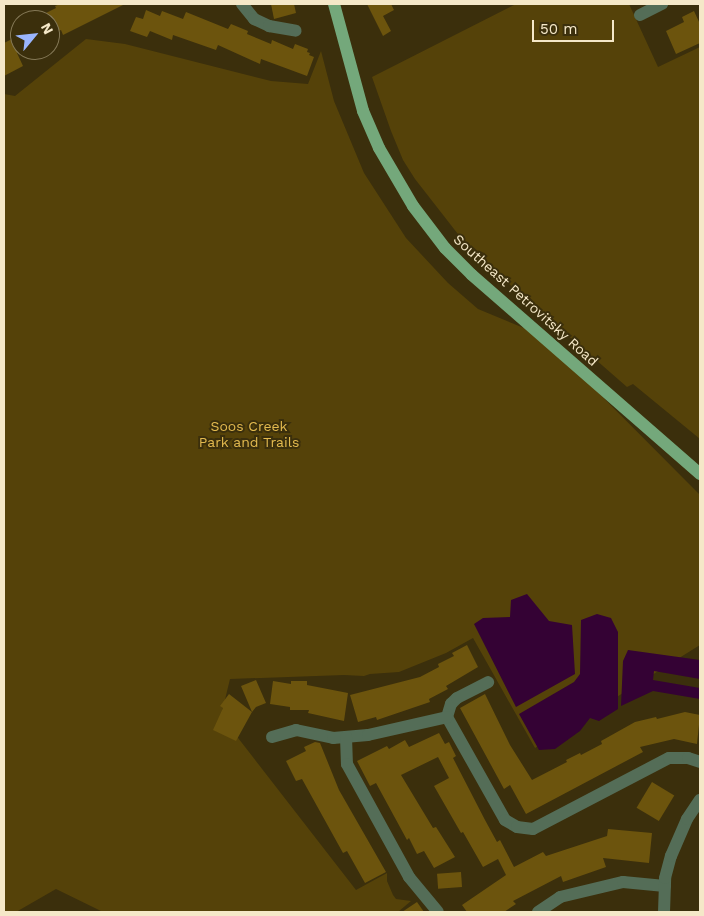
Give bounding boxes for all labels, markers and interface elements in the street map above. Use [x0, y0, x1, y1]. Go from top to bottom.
north arrow [10, 10, 60, 60]
scale bar [534, 10, 616, 42]
text: N [38, 20, 57, 37]
text: 50 m [540, 20, 577, 38]
street label: Southeast Petrovitsky Road [450, 231, 602, 369]
park label: Soos Creek Park and Trails [198, 418, 300, 451]

